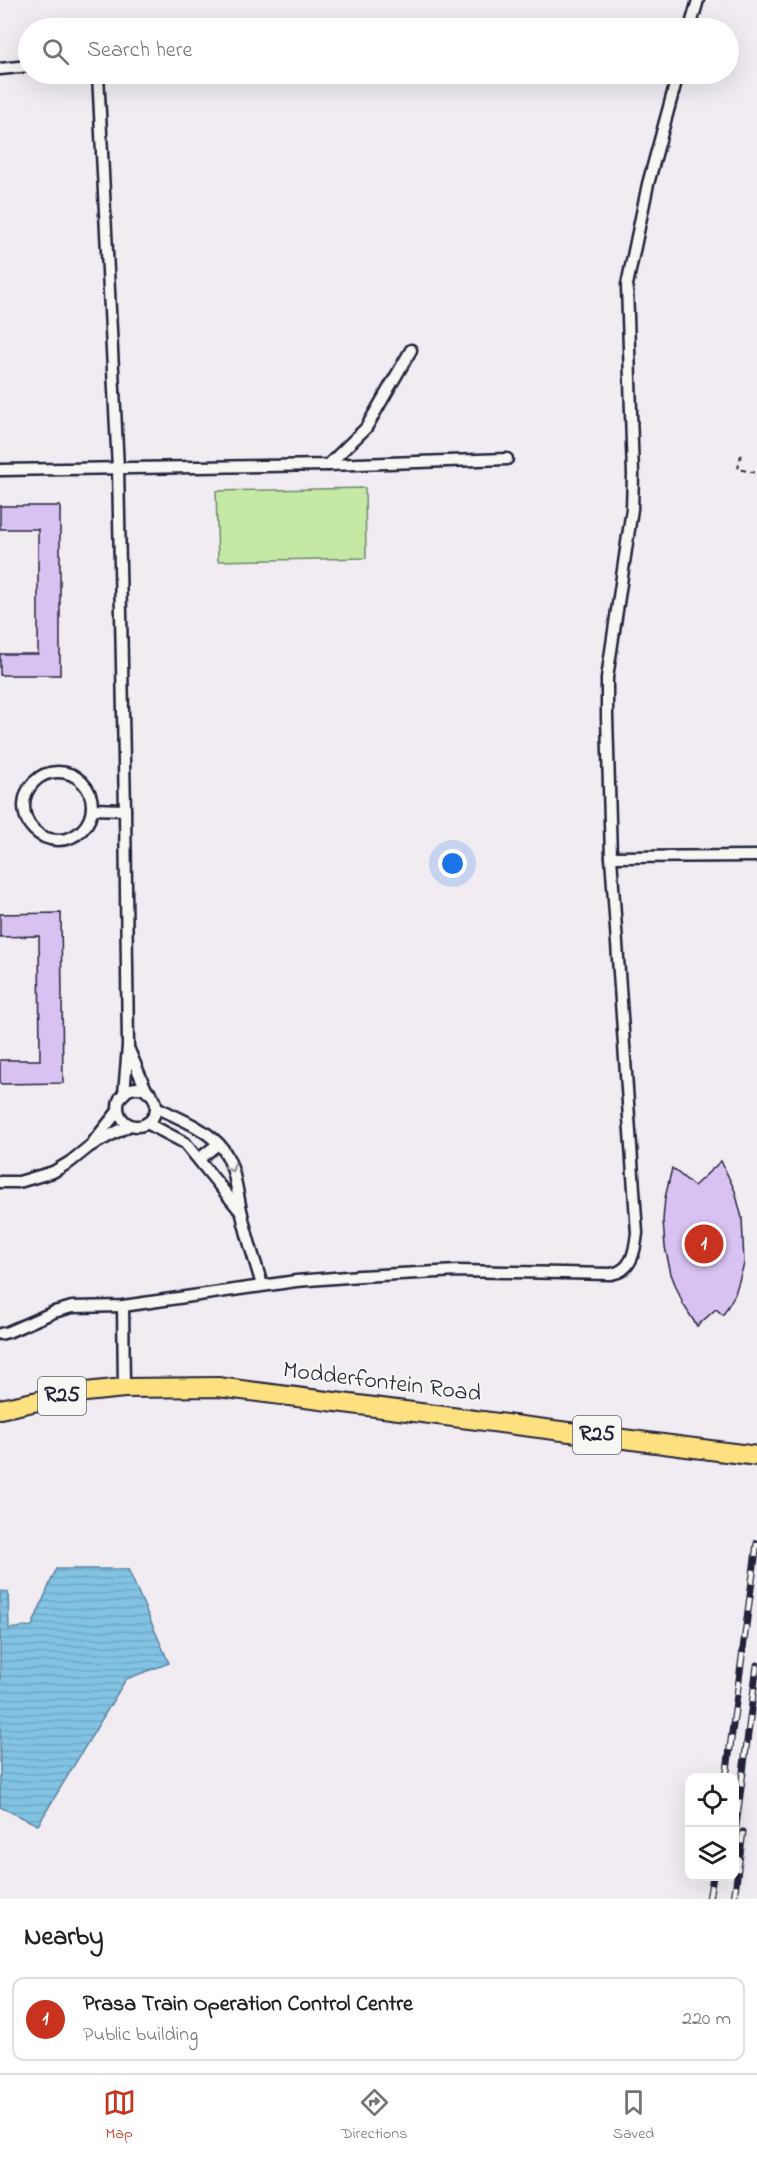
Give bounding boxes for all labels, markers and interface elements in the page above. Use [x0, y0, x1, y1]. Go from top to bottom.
search box [18, 18, 739, 84]
icon: search [39, 35, 72, 68]
text: Search here [87, 35, 192, 67]
your location [438, 849, 467, 878]
one-way arrow [223, 1162, 236, 1173]
pin: 1 [684, 1222, 724, 1266]
street label: Modderfontein Road [281, 1353, 484, 1413]
road number: R25 [38, 1377, 86, 1415]
road number: R25 [573, 1416, 621, 1454]
map controls [685, 1773, 739, 1881]
button: locate [685, 1773, 739, 1827]
button: layers [685, 1827, 739, 1881]
text: Nearby [24, 1919, 103, 1957]
text: Prasa Train Operation Control Centre [83, 1989, 413, 2021]
text: 1 [42, 2005, 49, 2034]
text: 220 m [682, 2005, 731, 2034]
text: Public building [83, 2021, 198, 2050]
tab: Map [103, 2086, 136, 2146]
tab: Directions [341, 2086, 407, 2146]
tab: Saved [613, 2086, 654, 2146]

